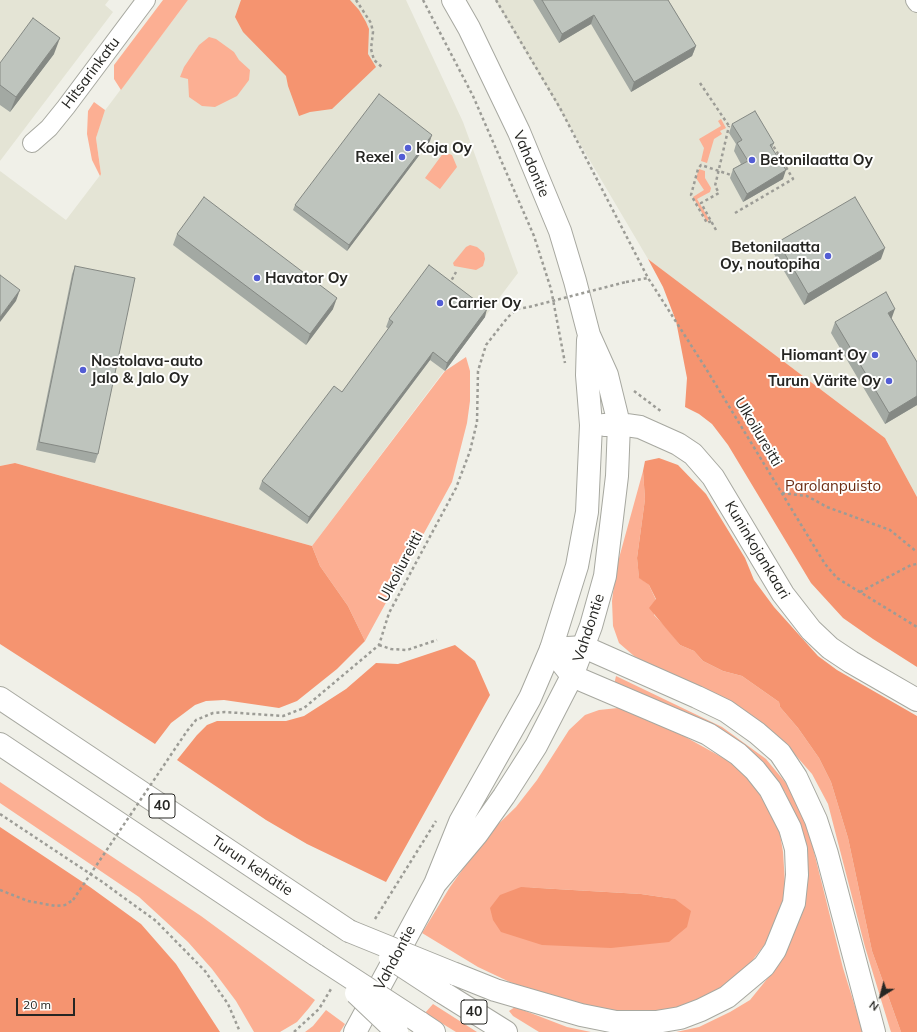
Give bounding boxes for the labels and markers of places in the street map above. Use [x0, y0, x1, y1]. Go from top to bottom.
place label: Koja Oy [416, 139, 472, 157]
marker: Koja Oy [403, 143, 413, 153]
place label: Rexel [355, 148, 394, 166]
place label: Betonilaatta Oy [760, 151, 873, 169]
marker: Rexel [397, 152, 407, 162]
marker: Betonilaatta Oy [747, 155, 757, 165]
place label: Betonilaatta Oy, noutopiha [720, 238, 820, 273]
marker: Betonilaatta Oy, noutopiha [823, 251, 833, 261]
place label: Havator Oy [265, 269, 348, 287]
marker: Havator Oy [252, 273, 262, 283]
place label: Carrier Oy [448, 294, 521, 312]
marker: Carrier Oy [435, 298, 445, 308]
place label: Hiomant Oy [781, 346, 867, 364]
marker: Hiomant Oy [870, 350, 880, 360]
place label: Nostolava-auto Jalo & Jalo Oy [91, 352, 203, 387]
marker: Nostolava-auto Jalo & Jalo Oy [78, 365, 88, 375]
place label: Turun Värite Oy [768, 372, 881, 390]
marker: Turun Värite Oy [884, 376, 894, 386]

